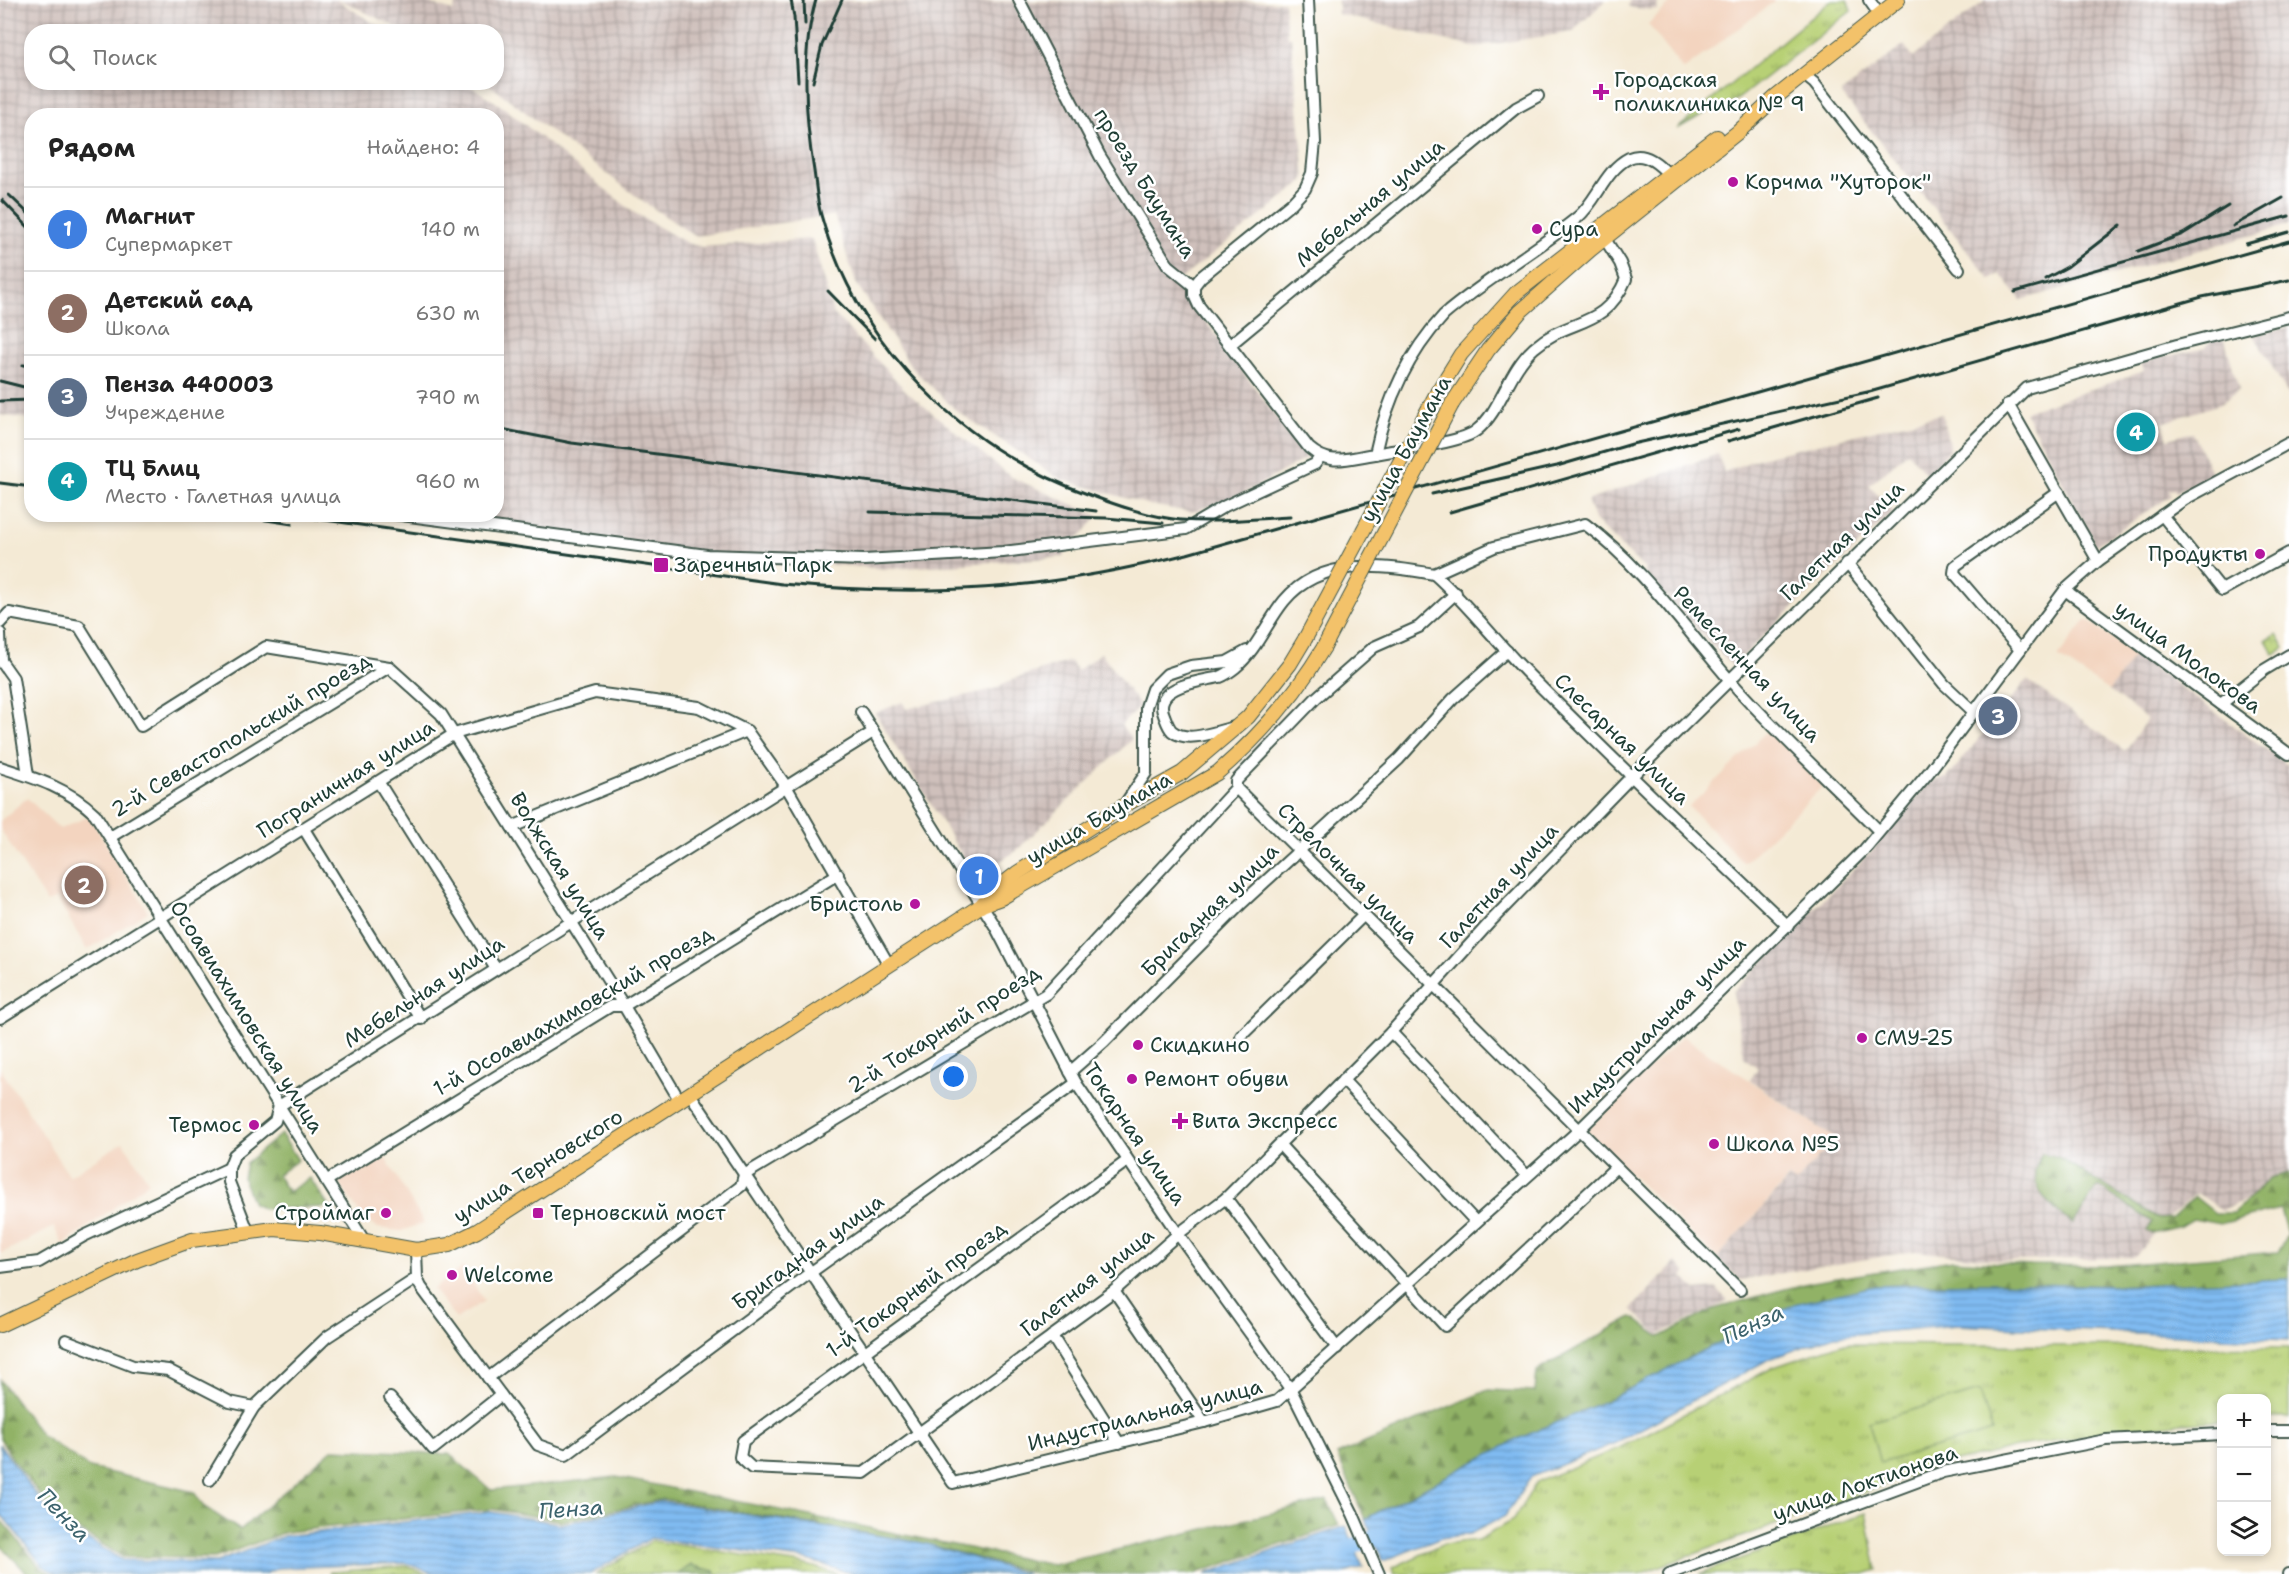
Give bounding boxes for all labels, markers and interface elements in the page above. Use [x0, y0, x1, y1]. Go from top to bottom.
search box [24, 24, 504, 90]
icon: search [45, 41, 78, 74]
text: Поиск [93, 43, 157, 72]
place label: Городская поликлиника № 9 [1614, 66, 1805, 118]
marker: Городская поликлиника № 9 [1592, 83, 1610, 101]
street label: проезд Баумана [1087, 103, 1203, 263]
text: Рядом [48, 130, 135, 165]
street label: Мебельная улица [1290, 132, 1450, 274]
text: Найдено: 4 [367, 134, 480, 160]
place label: Корчма "Хуторок" [1745, 168, 1931, 196]
marker: Корчма "Хуторок" [1726, 175, 1740, 189]
text: Магнит [105, 202, 195, 231]
place label: Сура [1549, 215, 1598, 243]
text: 1 [63, 216, 72, 242]
text: 140 m [421, 216, 480, 242]
marker: Сура [1530, 222, 1544, 236]
text: Супермаркет [105, 231, 232, 257]
text: Детский сад [105, 286, 253, 315]
text: 2 [61, 300, 75, 326]
text: 630 m [416, 300, 480, 326]
text: Школа [105, 315, 170, 341]
text: Пенза 440003 [105, 370, 274, 399]
street label: улица Баумана [1354, 371, 1458, 527]
text: 3 [61, 384, 75, 410]
text: 790 m [415, 384, 480, 410]
text: Учреждение [105, 399, 225, 425]
pin: 4 [2116, 410, 2156, 454]
text: ТЦ Блиц [105, 454, 200, 483]
text: 4 [61, 468, 75, 494]
text: 960 m [415, 468, 480, 494]
street label: Галетная улица [1774, 475, 1910, 607]
text: Место · Галетная улица [105, 483, 341, 509]
place label: Продукты [2148, 540, 2248, 568]
marker: Продукты [2253, 547, 2267, 561]
place label: Заречный Парк [674, 551, 832, 579]
marker: Заречный Парк [652, 556, 670, 574]
street label: Ремесленная улица [1667, 580, 1827, 748]
street label: улица Молокова [2109, 594, 2267, 720]
street label: 2-й Севастопольский проезд [106, 646, 376, 824]
street label: Слесарная улица [1548, 667, 1696, 811]
pin: 3 [1978, 694, 2018, 738]
street label: Пограничная улица [252, 713, 440, 845]
street label: улица Баумана [1021, 765, 1177, 871]
street label: Волжская улица [503, 787, 617, 945]
street label: Стрелочная улица [1271, 796, 1425, 950]
street label: Галетная улица [1433, 817, 1565, 955]
street label: Бригадная улица [1135, 837, 1285, 983]
pin: 1 [960, 854, 998, 898]
pin: 2 [64, 862, 104, 908]
place label: Бристоль [809, 890, 903, 918]
street label: Осоавиахимовская улица [164, 895, 330, 1139]
marker: Бристоль [908, 897, 922, 911]
street label: 1-й Осоавиахимовский проезд [428, 919, 718, 1103]
street label: Мебельная улица [338, 930, 510, 1054]
street label: Индустриальная улица [1562, 930, 1752, 1120]
street label: 2-й Токарный проезд [842, 958, 1046, 1100]
place label: СМУ-25 [1874, 1024, 1953, 1052]
place label: Скидкино [1150, 1031, 1250, 1059]
marker: СМУ-25 [1855, 1031, 1869, 1045]
marker: Скидкино [1131, 1038, 1145, 1052]
street label: Токарная улица [1077, 1057, 1193, 1211]
your location [939, 1062, 968, 1091]
place label: Ремонт обуви [1144, 1065, 1289, 1093]
marker: Ремонт обуви [1125, 1072, 1139, 1086]
street label: улица Терновского [448, 1102, 628, 1230]
place label: Вита Экспресс [1192, 1107, 1338, 1135]
place label: Термос [168, 1111, 242, 1139]
marker: Вита Экспресс [1173, 1114, 1187, 1128]
marker: Термос [247, 1118, 261, 1132]
place label: Школа №5 [1726, 1130, 1839, 1158]
marker: Школа №5 [1707, 1137, 1721, 1151]
street label: Бригадная улица [727, 1187, 889, 1317]
place label: Строймаг [275, 1199, 375, 1227]
place label: Терновский мост [550, 1199, 726, 1227]
marker: Строймаг [379, 1206, 393, 1220]
marker: Терновский мост [531, 1206, 545, 1220]
street label: 1-й Токарный проезд [820, 1214, 1012, 1364]
street label: Галетная улица [1014, 1221, 1160, 1343]
place label: Welcome [464, 1261, 554, 1289]
marker: Welcome [445, 1268, 459, 1282]
water label: Пенза [1718, 1297, 1788, 1351]
street label: Индустриальная улица [1025, 1372, 1265, 1458]
map controls [2217, 1394, 2271, 1556]
button: + [2217, 1394, 2271, 1448]
street label: улица Локтионова [1769, 1438, 1961, 1528]
button: − [2217, 1448, 2271, 1502]
water label: Пенза [31, 1482, 97, 1548]
water label: Пенза [538, 1492, 604, 1526]
button: layers [2217, 1502, 2271, 1556]

